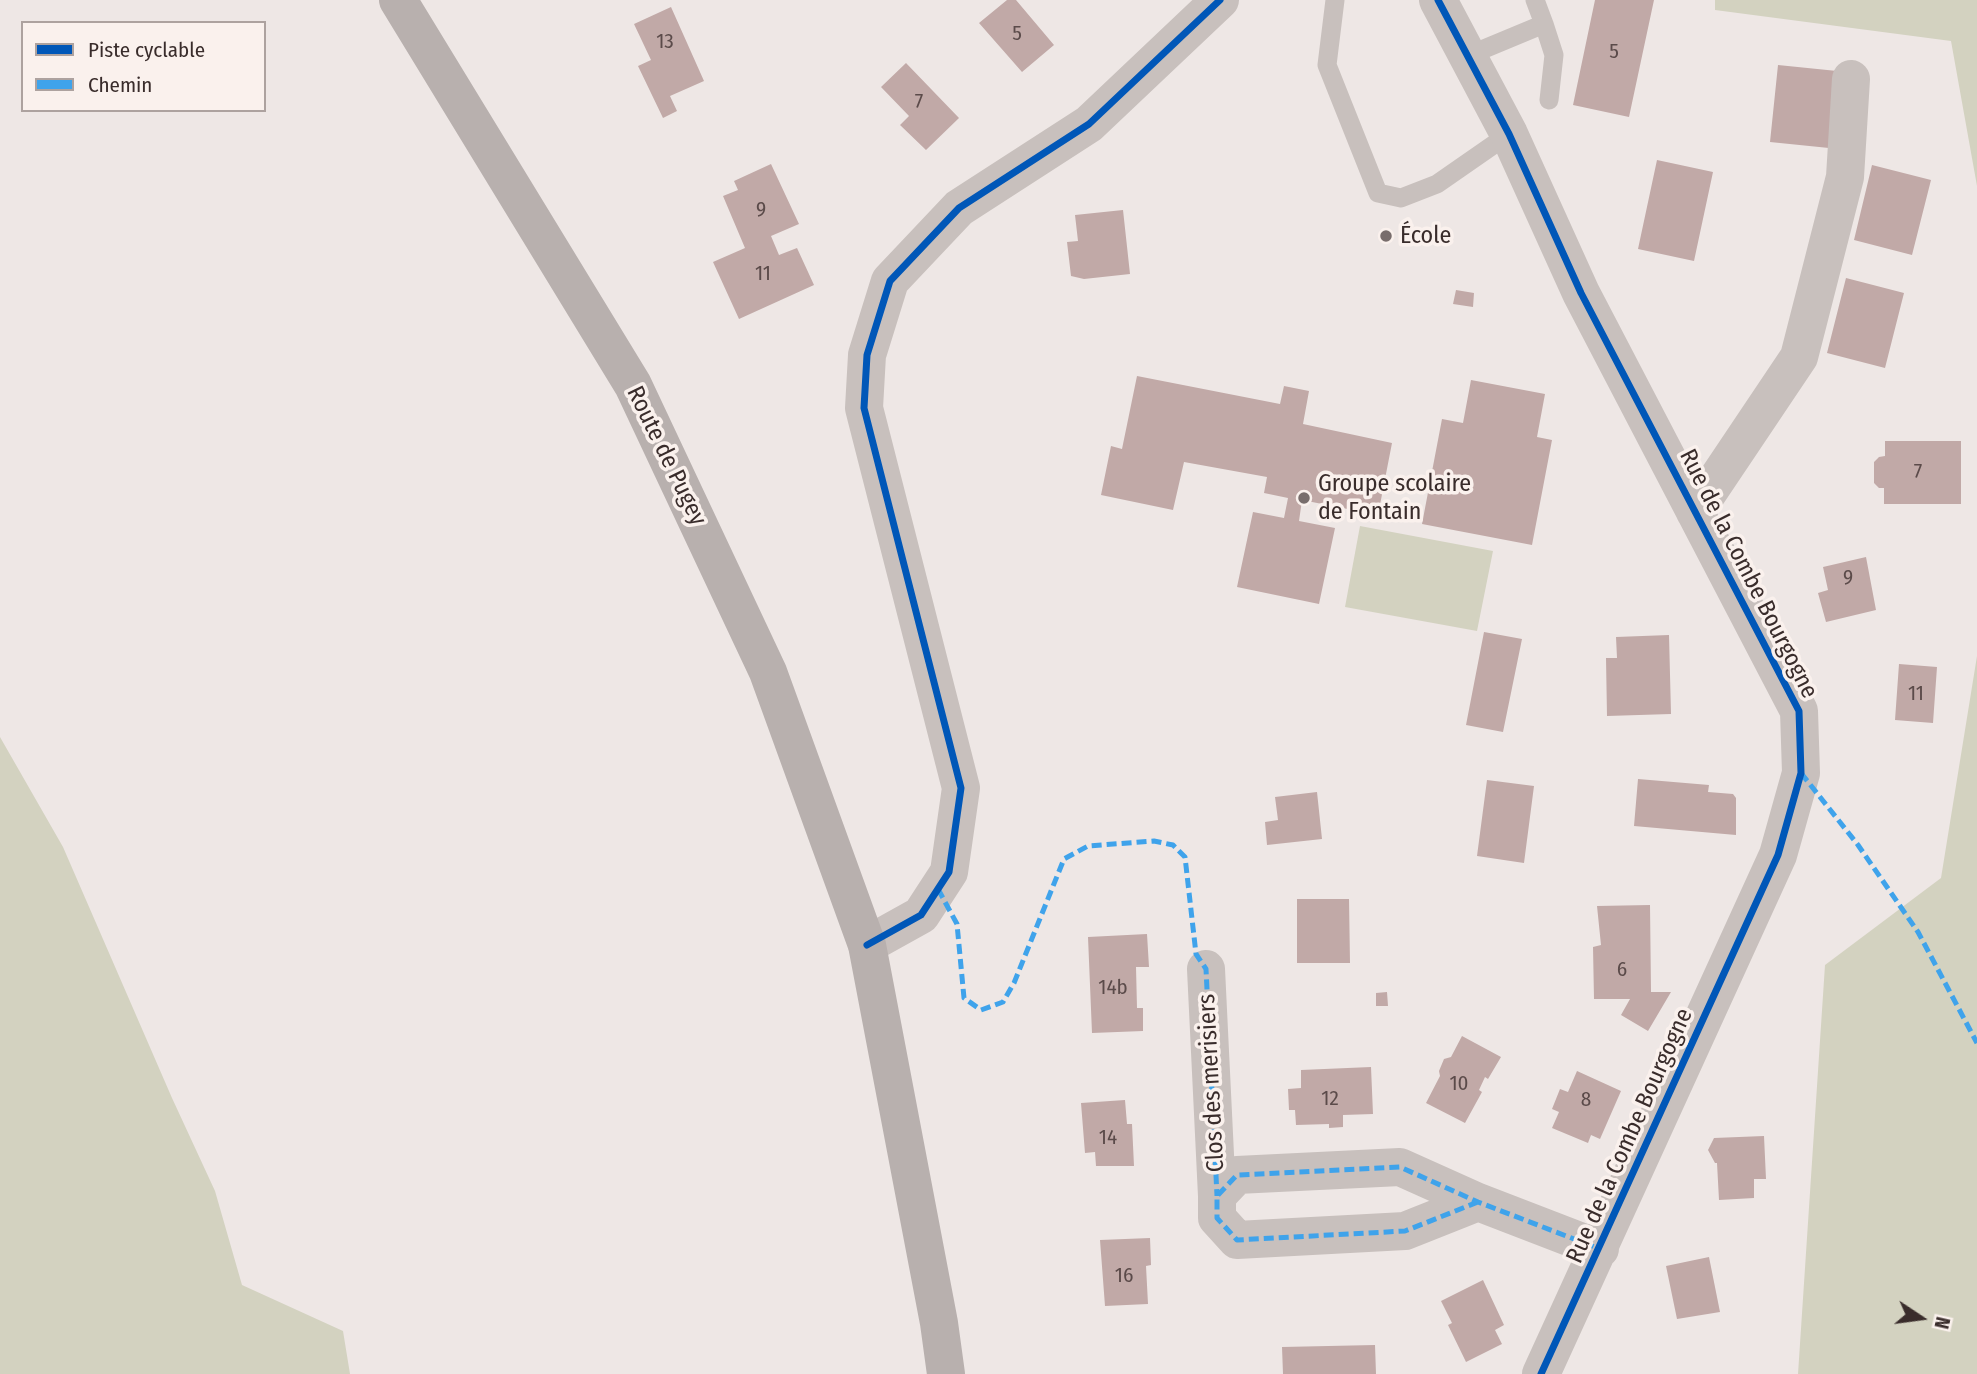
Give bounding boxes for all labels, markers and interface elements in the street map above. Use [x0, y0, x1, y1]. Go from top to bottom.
legend [21, 21, 266, 112]
house number: 5 [1012, 21, 1022, 47]
house number: 13 [656, 29, 674, 55]
text: Piste cyclable [88, 37, 205, 63]
house number: 5 [1609, 39, 1619, 65]
text: Chemin [88, 72, 152, 98]
house number: 7 [915, 89, 923, 115]
house number: 9 [756, 197, 766, 223]
place label: École [1400, 222, 1451, 250]
marker: École [1378, 228, 1394, 244]
house number: 11 [755, 261, 771, 287]
street label: Route de Pugey [620, 382, 712, 530]
street label: Rue de la Combe Bourgogne [1673, 445, 1823, 703]
house number: 7 [1914, 459, 1922, 485]
place label: Groupe scolaire de Fontain [1318, 470, 1471, 526]
marker: Groupe scolaire de Fontain [1296, 490, 1312, 506]
house number: 9 [1843, 565, 1853, 591]
house number: 11 [1908, 681, 1924, 707]
house number: 6 [1617, 957, 1627, 983]
house number: 14b [1098, 975, 1128, 1001]
street label: Clos des merisiers [1193, 993, 1231, 1173]
street label: Rue de la Combe Bourgogne [1561, 1004, 1699, 1268]
house number: 10 [1449, 1071, 1469, 1097]
house number: 12 [1321, 1086, 1339, 1112]
house number: 8 [1581, 1087, 1591, 1113]
house number: 14 [1099, 1125, 1117, 1151]
house number: 16 [1115, 1263, 1133, 1289]
north arrow [1886, 1283, 1956, 1353]
text: N [1929, 1315, 1954, 1331]

